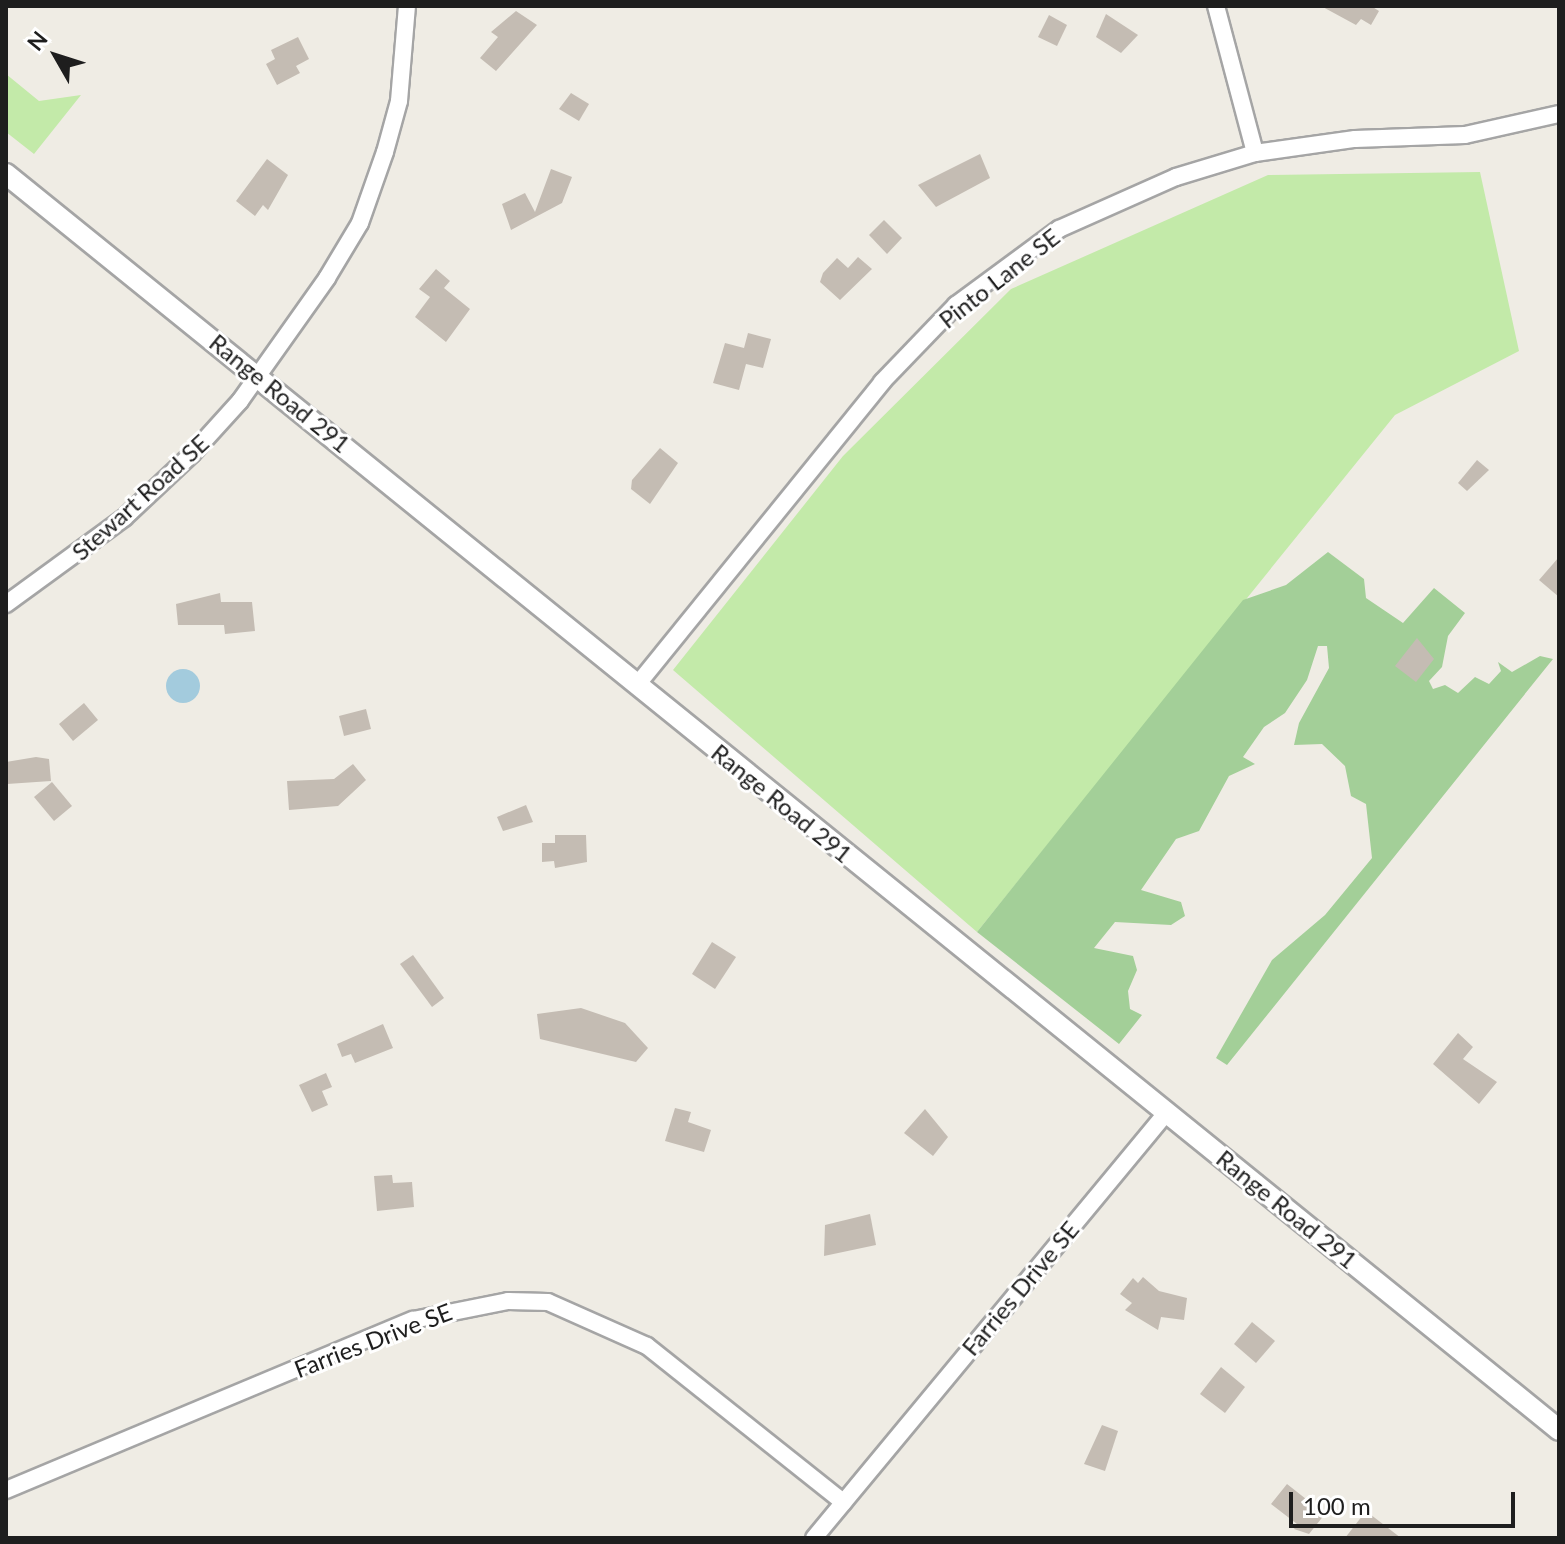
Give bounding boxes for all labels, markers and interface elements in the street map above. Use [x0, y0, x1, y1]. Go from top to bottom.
north arrow [16, 16, 96, 96]
text: N [21, 26, 53, 56]
street label: Pinto Lane SE [933, 222, 1065, 334]
street label: Range Road 291 [204, 328, 356, 458]
street label: Stewart Road SE [66, 428, 214, 566]
street label: Range Road 291 [706, 738, 858, 868]
street label: Range Road 291 [1211, 1144, 1363, 1274]
street label: Farries Drive SE [955, 1215, 1085, 1361]
street label: Farries Drive SE [290, 1297, 456, 1383]
scale bar [1293, 1476, 1519, 1526]
text: 100 m [1303, 1491, 1371, 1520]

